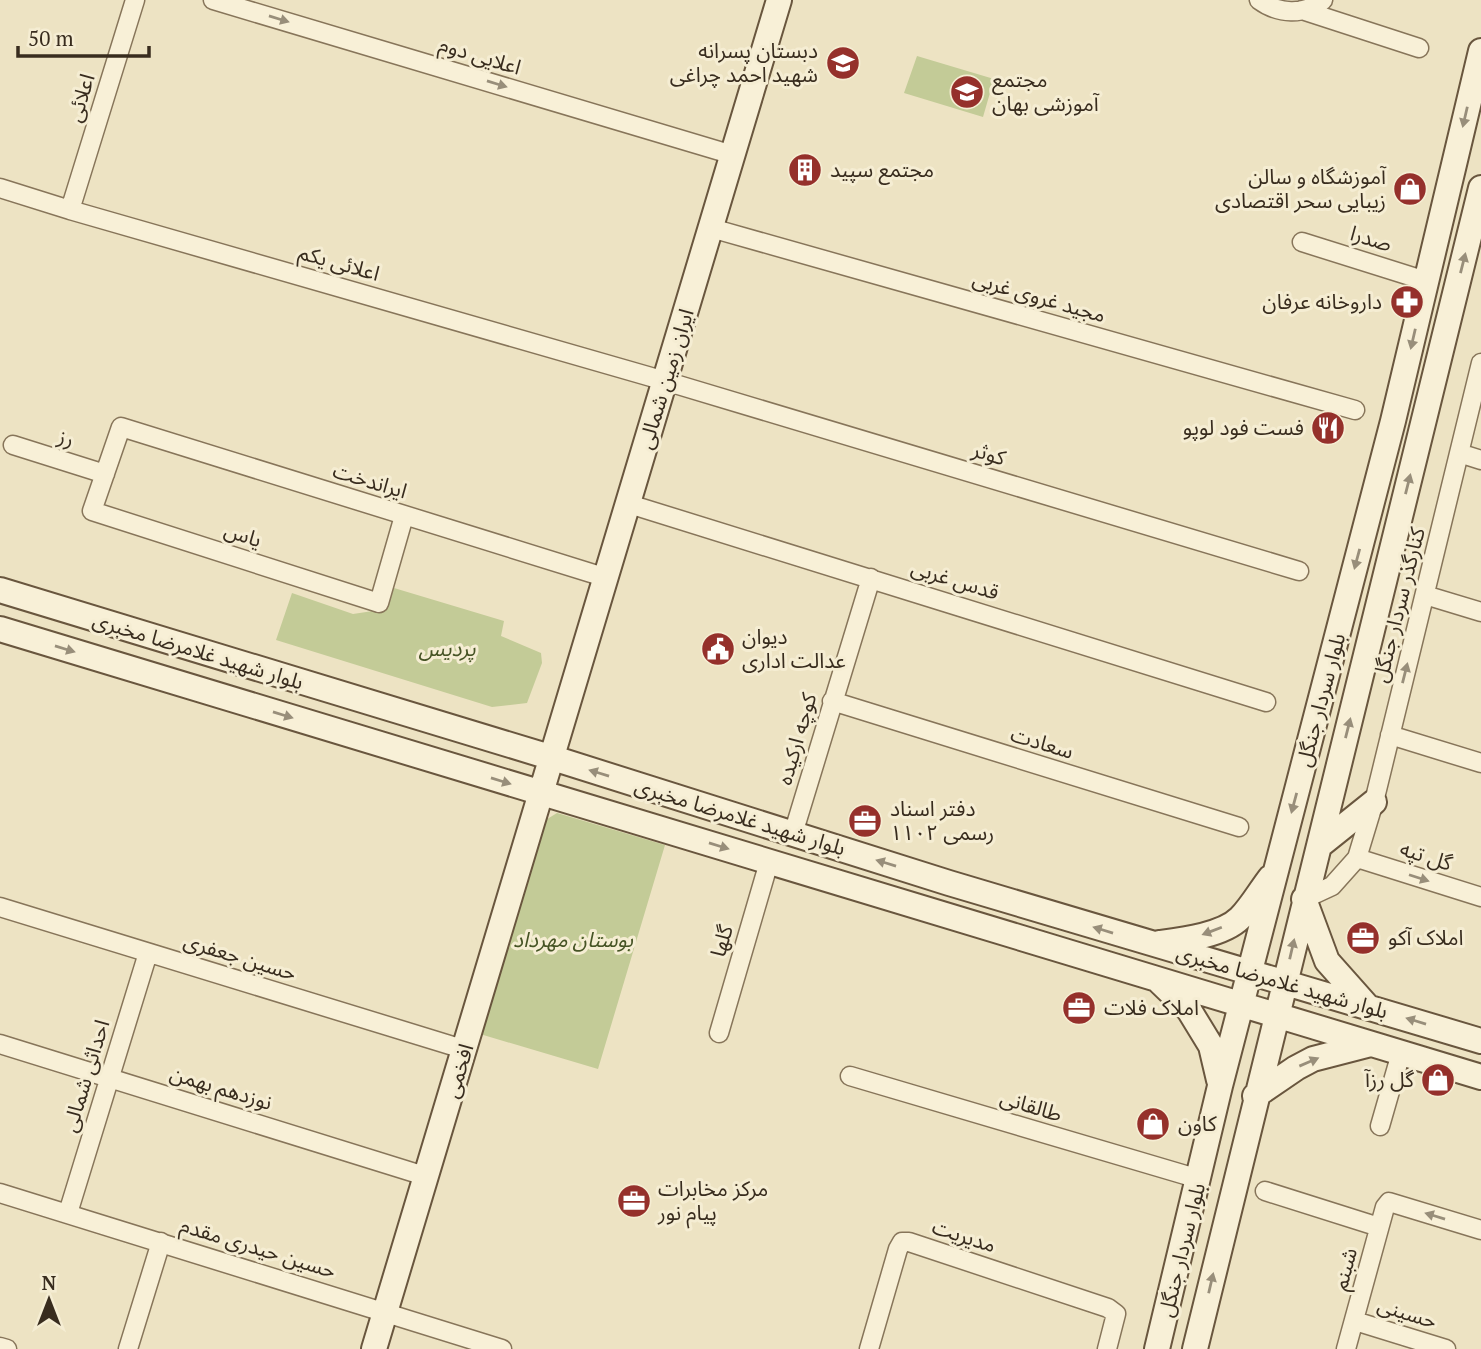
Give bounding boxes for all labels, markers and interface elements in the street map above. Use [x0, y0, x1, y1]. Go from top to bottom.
scale bar [18, 14, 149, 58]
one-way arrow [268, 15, 289, 25]
text: 50 m [28, 24, 74, 52]
street label: اعلایی دوم [435, 29, 525, 84]
place label: دبستان پسرانه شهید احمد چراغی [670, 36, 818, 88]
school or university icon: دبستان پسرانه شهید احمد چراغی [824, 44, 862, 82]
place label: مجتمع آموزشی بهان [992, 65, 1100, 117]
street label: اعلائی [59, 70, 101, 125]
school or university icon: مجتمع آموزشی بهان [948, 73, 986, 111]
one-way arrow [487, 80, 508, 90]
one-way arrow [1459, 106, 1470, 128]
building icon: مجتمع سپید [786, 151, 824, 189]
place label: مجتمع سپید [830, 155, 934, 185]
place label: آموزشگاه و سالن زیبایی سحر اقتصادی [1215, 162, 1387, 214]
shop icon: آموزشگاه و سالن زیبایی سحر اقتصادی [1391, 170, 1429, 208]
street label: صدرا [1347, 218, 1396, 258]
street label: اعلائی یکم [295, 237, 383, 289]
one-way arrow [1458, 252, 1469, 274]
street label: مجید غروی غربی [969, 264, 1109, 328]
pharmacy icon: داروخانه عرفان [1388, 283, 1426, 321]
place label: داروخانه عرفان [1262, 287, 1382, 315]
street label: ایران زمین شمالی [630, 305, 700, 452]
one-way arrow [1407, 328, 1418, 350]
restaurant icon: فست فود لوپو [1309, 409, 1347, 447]
place label: فست فود لوپو [1183, 413, 1304, 441]
street label: رز [54, 421, 78, 453]
street label: کوثر [968, 435, 1010, 471]
street label: ایراندخت [330, 456, 411, 505]
one-way arrow [1403, 473, 1414, 495]
street label: یاس [221, 515, 266, 553]
street label: کنارگذر سردار جنگل [1365, 524, 1431, 685]
one-way arrow [1351, 548, 1362, 570]
street label: قدس غربی [908, 552, 1003, 606]
street label: بلوار شهید غلامرضا مخبری [90, 605, 307, 695]
place label: دیوان عدالت اداری [742, 622, 846, 674]
public building icon: دیوان عدالت اداری [699, 630, 737, 668]
street label: بلوار سردار جنگل [1289, 630, 1351, 770]
park label: پردیس [419, 634, 476, 663]
one-way arrow [55, 644, 76, 655]
one-way arrow [1400, 662, 1411, 684]
street label: کوچه ارکیده [770, 689, 823, 788]
one-way arrow [273, 710, 294, 720]
one-way arrow [1343, 717, 1354, 739]
street label: سعادت [1007, 719, 1077, 765]
one-way arrow [588, 767, 609, 777]
street label: بلوار شهید غلامرضا مخبری [632, 771, 849, 861]
one-way arrow [491, 776, 512, 786]
one-way arrow [1288, 792, 1299, 814]
place label: دفتر اسناد رسمی ۱۱۰۲ [890, 794, 994, 846]
office icon: دفتر اسناد رسمی ۱۱۰۲ [846, 802, 884, 840]
street label: گل تپه [1397, 833, 1456, 877]
one-way arrow [708, 842, 729, 852]
one-way arrow [875, 857, 896, 868]
one-way arrow [1409, 873, 1430, 883]
office icon: املاک آکو [1344, 919, 1382, 957]
street label: گلها [703, 921, 739, 960]
place label: املاک آکو [1388, 923, 1464, 951]
one-way arrow [1093, 924, 1114, 934]
park label: بوستان مهرداد [513, 925, 633, 953]
street label: حسین جعفری [181, 926, 300, 986]
one-way arrow [1202, 926, 1223, 937]
street label: بلوار شهید غلامرضا مخبری [1173, 937, 1391, 1025]
one-way arrow [1287, 938, 1298, 960]
office icon: املاک فلات [1060, 989, 1098, 1027]
place label: املاک فلات [1104, 993, 1199, 1021]
street label: احداثی شمالی [55, 1016, 115, 1135]
one-way arrow [1405, 1016, 1426, 1026]
street label: افخمی [437, 1040, 480, 1101]
one-way arrow [1299, 1056, 1320, 1067]
street label: نوزدهم بهمن [166, 1058, 276, 1118]
shop icon: گل رزآ [1419, 1061, 1457, 1099]
place label: گل رزآ [1364, 1065, 1414, 1093]
street label: طالقانی [997, 1082, 1066, 1128]
shop icon: کاون [1134, 1105, 1172, 1143]
place label: کاون [1178, 1109, 1217, 1137]
place label: مرکز مخابرات پیام نور [657, 1174, 768, 1229]
street label: بلوار سردار جنگل [1151, 1180, 1211, 1320]
office icon: مرکز مخابرات پیام نور [615, 1182, 653, 1220]
street label: حسین حیدری مقدم [176, 1210, 340, 1287]
one-way arrow [1424, 1210, 1445, 1221]
street label: مدیریت [929, 1212, 1000, 1258]
street label: شبنم [1325, 1245, 1365, 1293]
north arrow [14, 1265, 84, 1335]
text: N [42, 1270, 57, 1295]
one-way arrow [1206, 1272, 1217, 1294]
street label: حسینی [1374, 1290, 1440, 1334]

